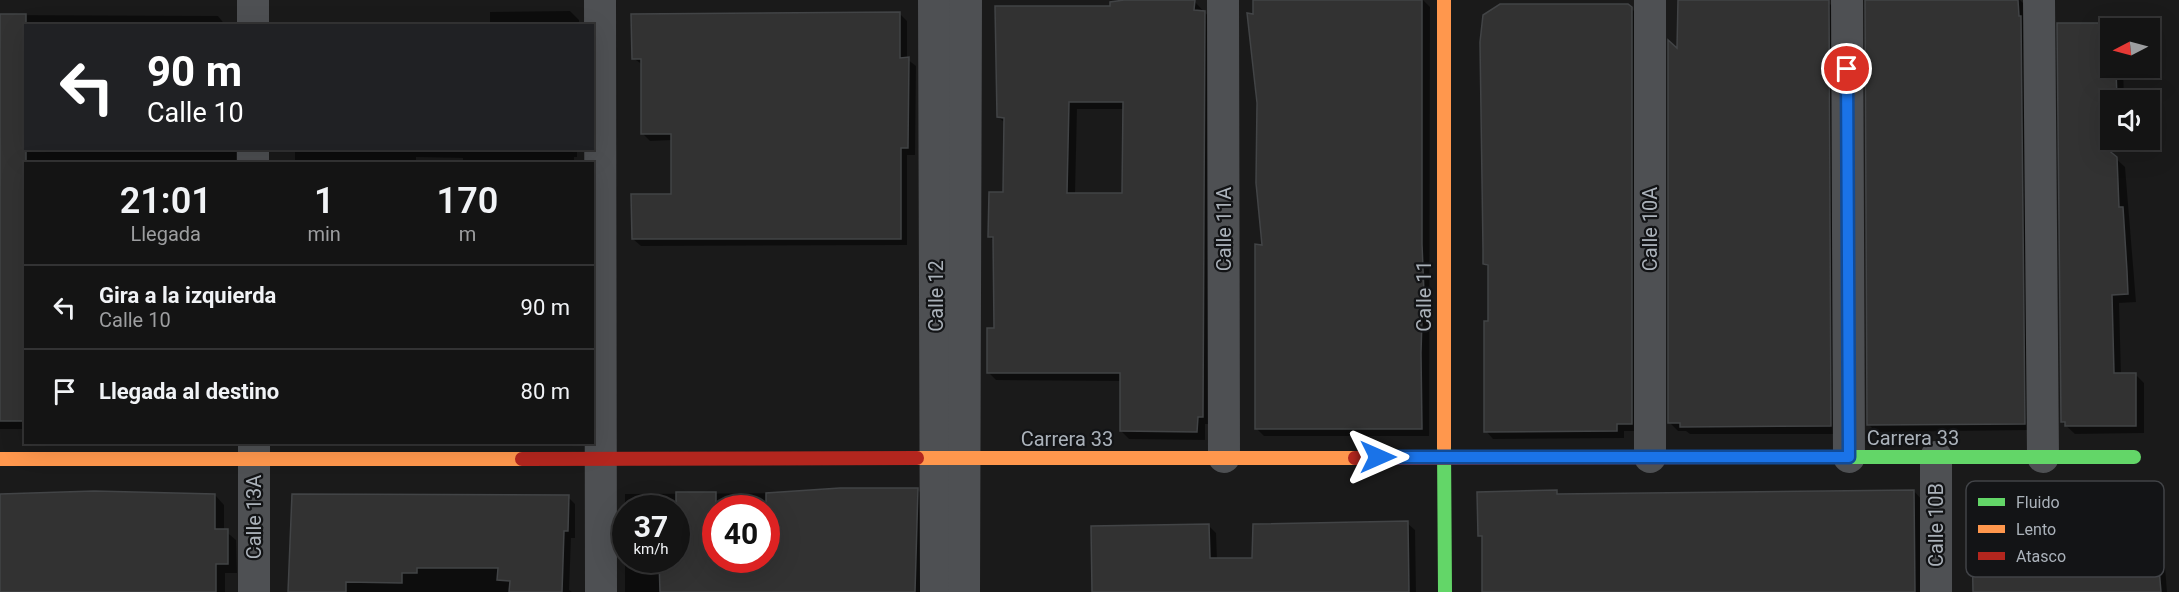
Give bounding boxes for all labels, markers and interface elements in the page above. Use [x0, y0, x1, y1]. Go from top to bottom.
north arrow [2100, 18, 2160, 78]
map controls [2100, 18, 2160, 150]
pin [1821, 43, 1872, 94]
text: 90 m [147, 47, 242, 96]
icon: left [48, 48, 126, 126]
icon: arrive [1830, 52, 1863, 85]
button: sound [2100, 90, 2160, 150]
text: Calle 10 [147, 97, 244, 129]
text: 21:01 [120, 180, 212, 222]
text: 1 [314, 180, 334, 222]
text: 170 [437, 180, 498, 222]
street label: Calle 11A [1212, 187, 1236, 271]
street label: Calle 10A [1638, 187, 1662, 271]
text: Llegada [130, 222, 201, 246]
text: min [307, 222, 341, 246]
text: m [459, 222, 476, 246]
street label: Calle 12 [924, 260, 948, 332]
street label: Calle 11 [1412, 260, 1436, 332]
text: Gira a la izquierda [99, 283, 276, 308]
icon: left [48, 291, 81, 324]
text: 90 m [521, 295, 570, 320]
text: Calle 10 [99, 308, 171, 332]
icon: arrive [48, 375, 81, 408]
text: Llegada al destino [99, 379, 279, 404]
text: 80 m [521, 379, 570, 404]
position arrow [1346, 425, 1410, 489]
street label: Carrera 33 [1867, 426, 1959, 450]
street label: Carrera 33 [1021, 427, 1113, 451]
street label: Calle 13A [242, 475, 266, 559]
legend [1966, 481, 2164, 577]
street label: Calle 10B [1924, 483, 1948, 567]
text: Fluido [2016, 493, 2060, 512]
speed limit sign: 40 [702, 495, 780, 573]
text: 37 [634, 509, 668, 544]
text: Lento [2016, 520, 2056, 539]
text: km/h [633, 540, 669, 558]
text: Atasco [2016, 547, 2066, 566]

